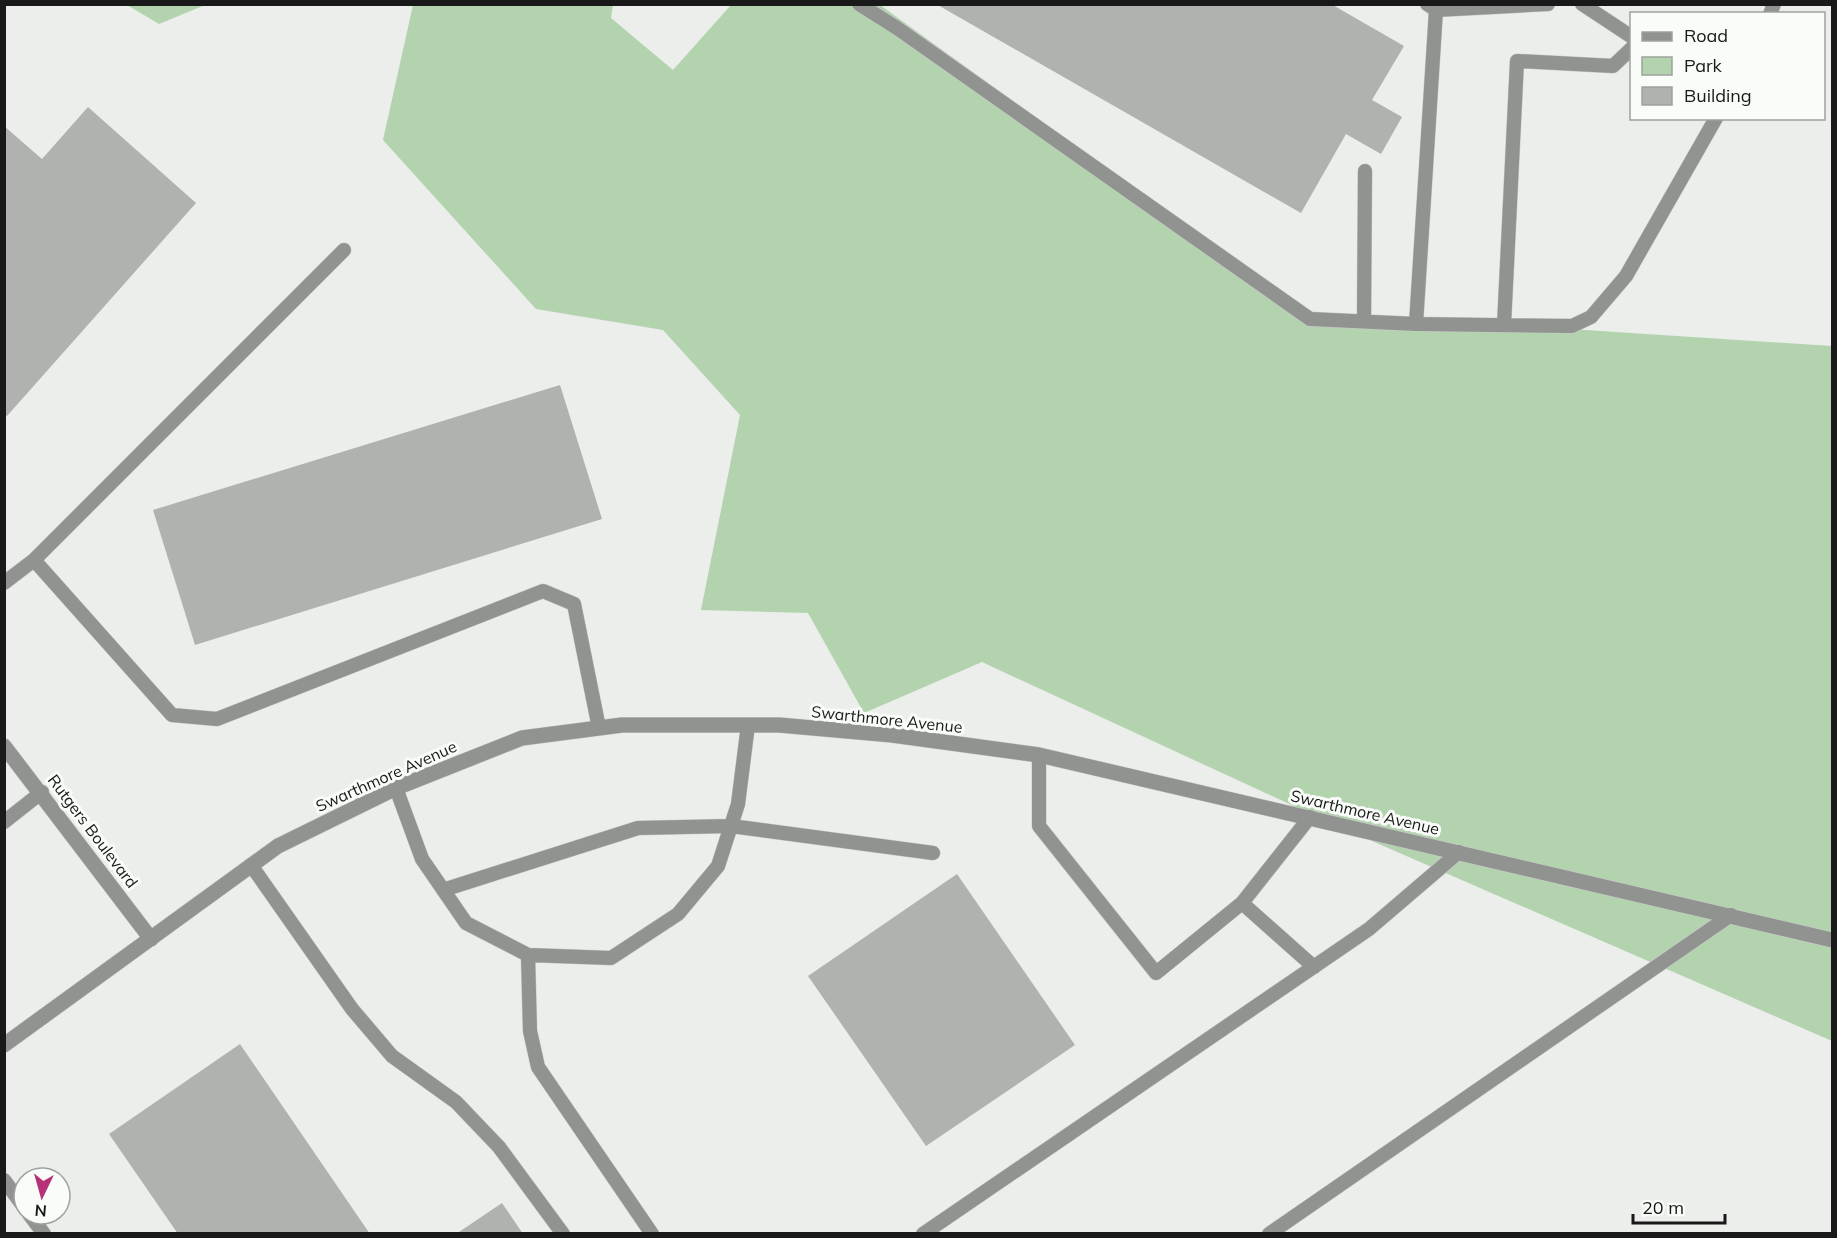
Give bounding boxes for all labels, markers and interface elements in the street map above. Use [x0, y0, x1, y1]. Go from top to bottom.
legend [1630, 12, 1825, 120]
text: Road [1684, 24, 1728, 47]
text: Park [1684, 54, 1723, 77]
text: Building [1684, 84, 1752, 107]
street label: Swarthmore Avenue [810, 701, 964, 737]
street label: Swarthmore Avenue [313, 736, 459, 816]
street label: Rutgers Boulevard [44, 770, 142, 892]
street label: Swarthmore Avenue [1289, 785, 1441, 839]
north arrow [12, 1166, 72, 1226]
scale bar [1633, 1187, 1724, 1225]
text: 20 m [1642, 1196, 1684, 1219]
text: N [34, 1200, 48, 1221]

